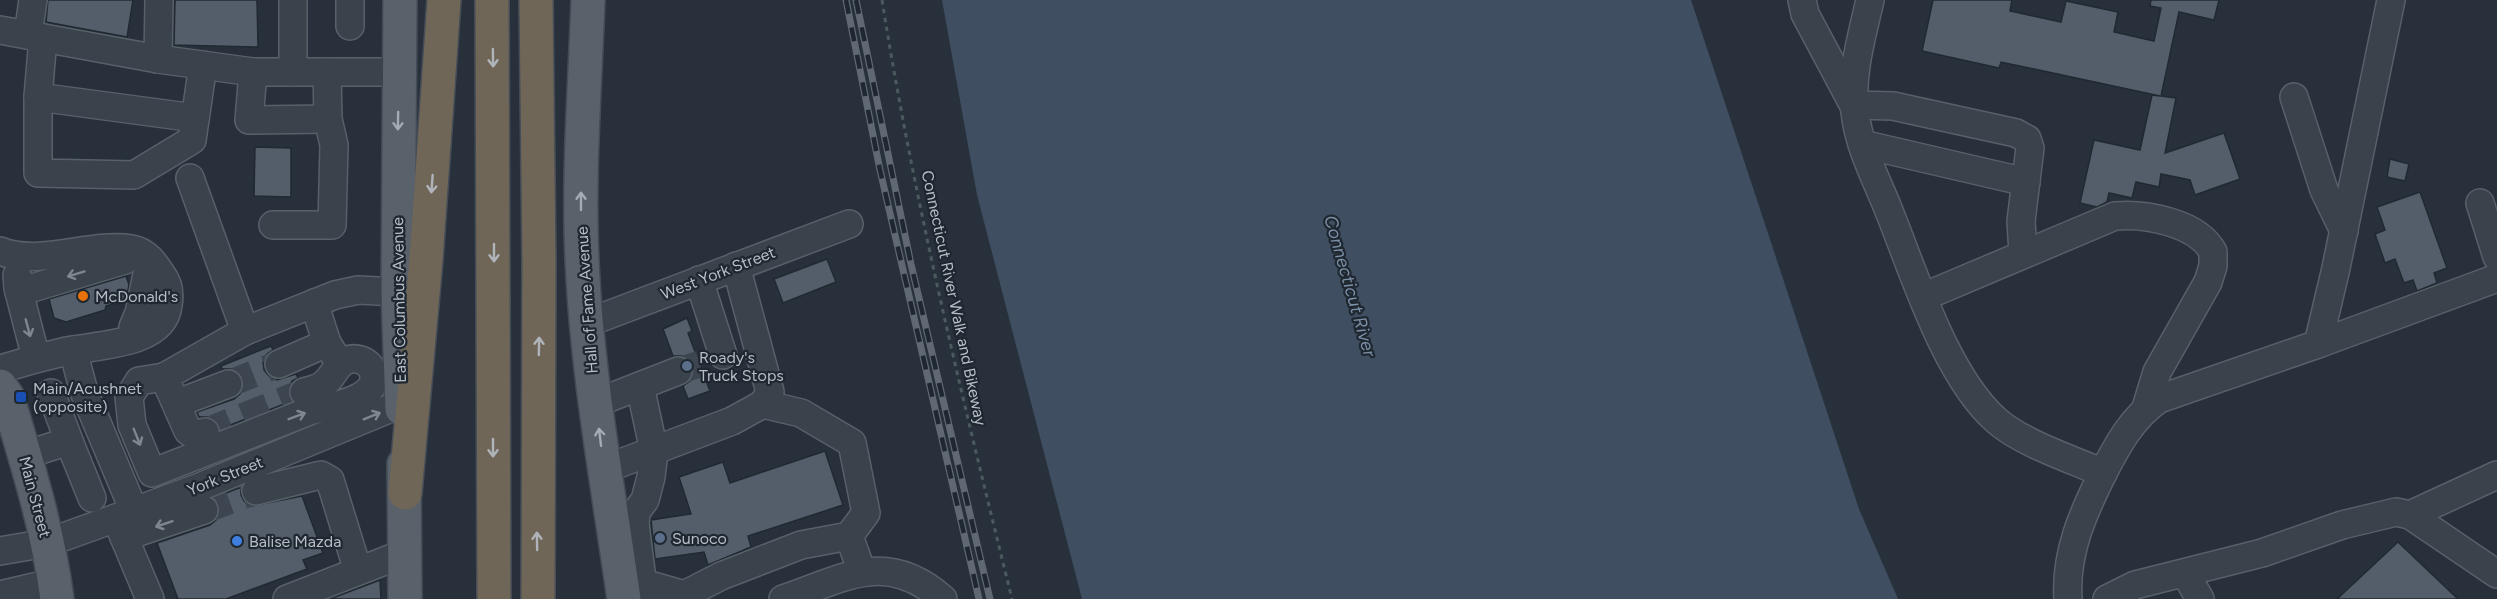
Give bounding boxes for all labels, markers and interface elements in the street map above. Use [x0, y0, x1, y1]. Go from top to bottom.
one-way arrow [487, 48, 499, 68]
one-way arrow [392, 111, 404, 131]
street label: Connecticut River Walk and Bikeway [918, 169, 990, 428]
one-way arrow [426, 174, 437, 194]
one-way arrow [575, 192, 587, 212]
water label: Connecticut River [1319, 213, 1381, 360]
street label: East Columbus Avenue [388, 217, 410, 383]
street label: Hall of Fame Avenue [572, 226, 602, 374]
street label: West York Street [658, 242, 778, 304]
one-way arrow [488, 243, 500, 263]
one-way arrow [67, 269, 86, 280]
place label: McDonald's [95, 287, 178, 306]
marker: McDonald's [76, 289, 90, 303]
one-way arrow [23, 318, 34, 337]
one-way arrow [533, 336, 545, 356]
place label: Roady's Truck Stops [699, 348, 784, 385]
marker: Roady's Truck Stops [680, 359, 694, 373]
place label: Main/Acushnet (opposite) [33, 379, 142, 416]
marker: Main/Acushnet (opposite) [14, 390, 28, 404]
one-way arrow [363, 409, 381, 420]
one-way arrow [287, 410, 306, 421]
one-way arrow [132, 427, 143, 446]
one-way arrow [595, 428, 606, 448]
one-way arrow [488, 438, 499, 458]
street label: York Street [184, 452, 266, 500]
street label: Main Street [15, 454, 55, 540]
one-way arrow [155, 519, 174, 530]
place label: Sunoco [672, 529, 727, 548]
one-way arrow [531, 531, 543, 551]
marker: Sunoco [653, 531, 667, 545]
place label: Balise Mazda [249, 532, 341, 551]
marker: Balise Mazda [230, 534, 244, 548]

